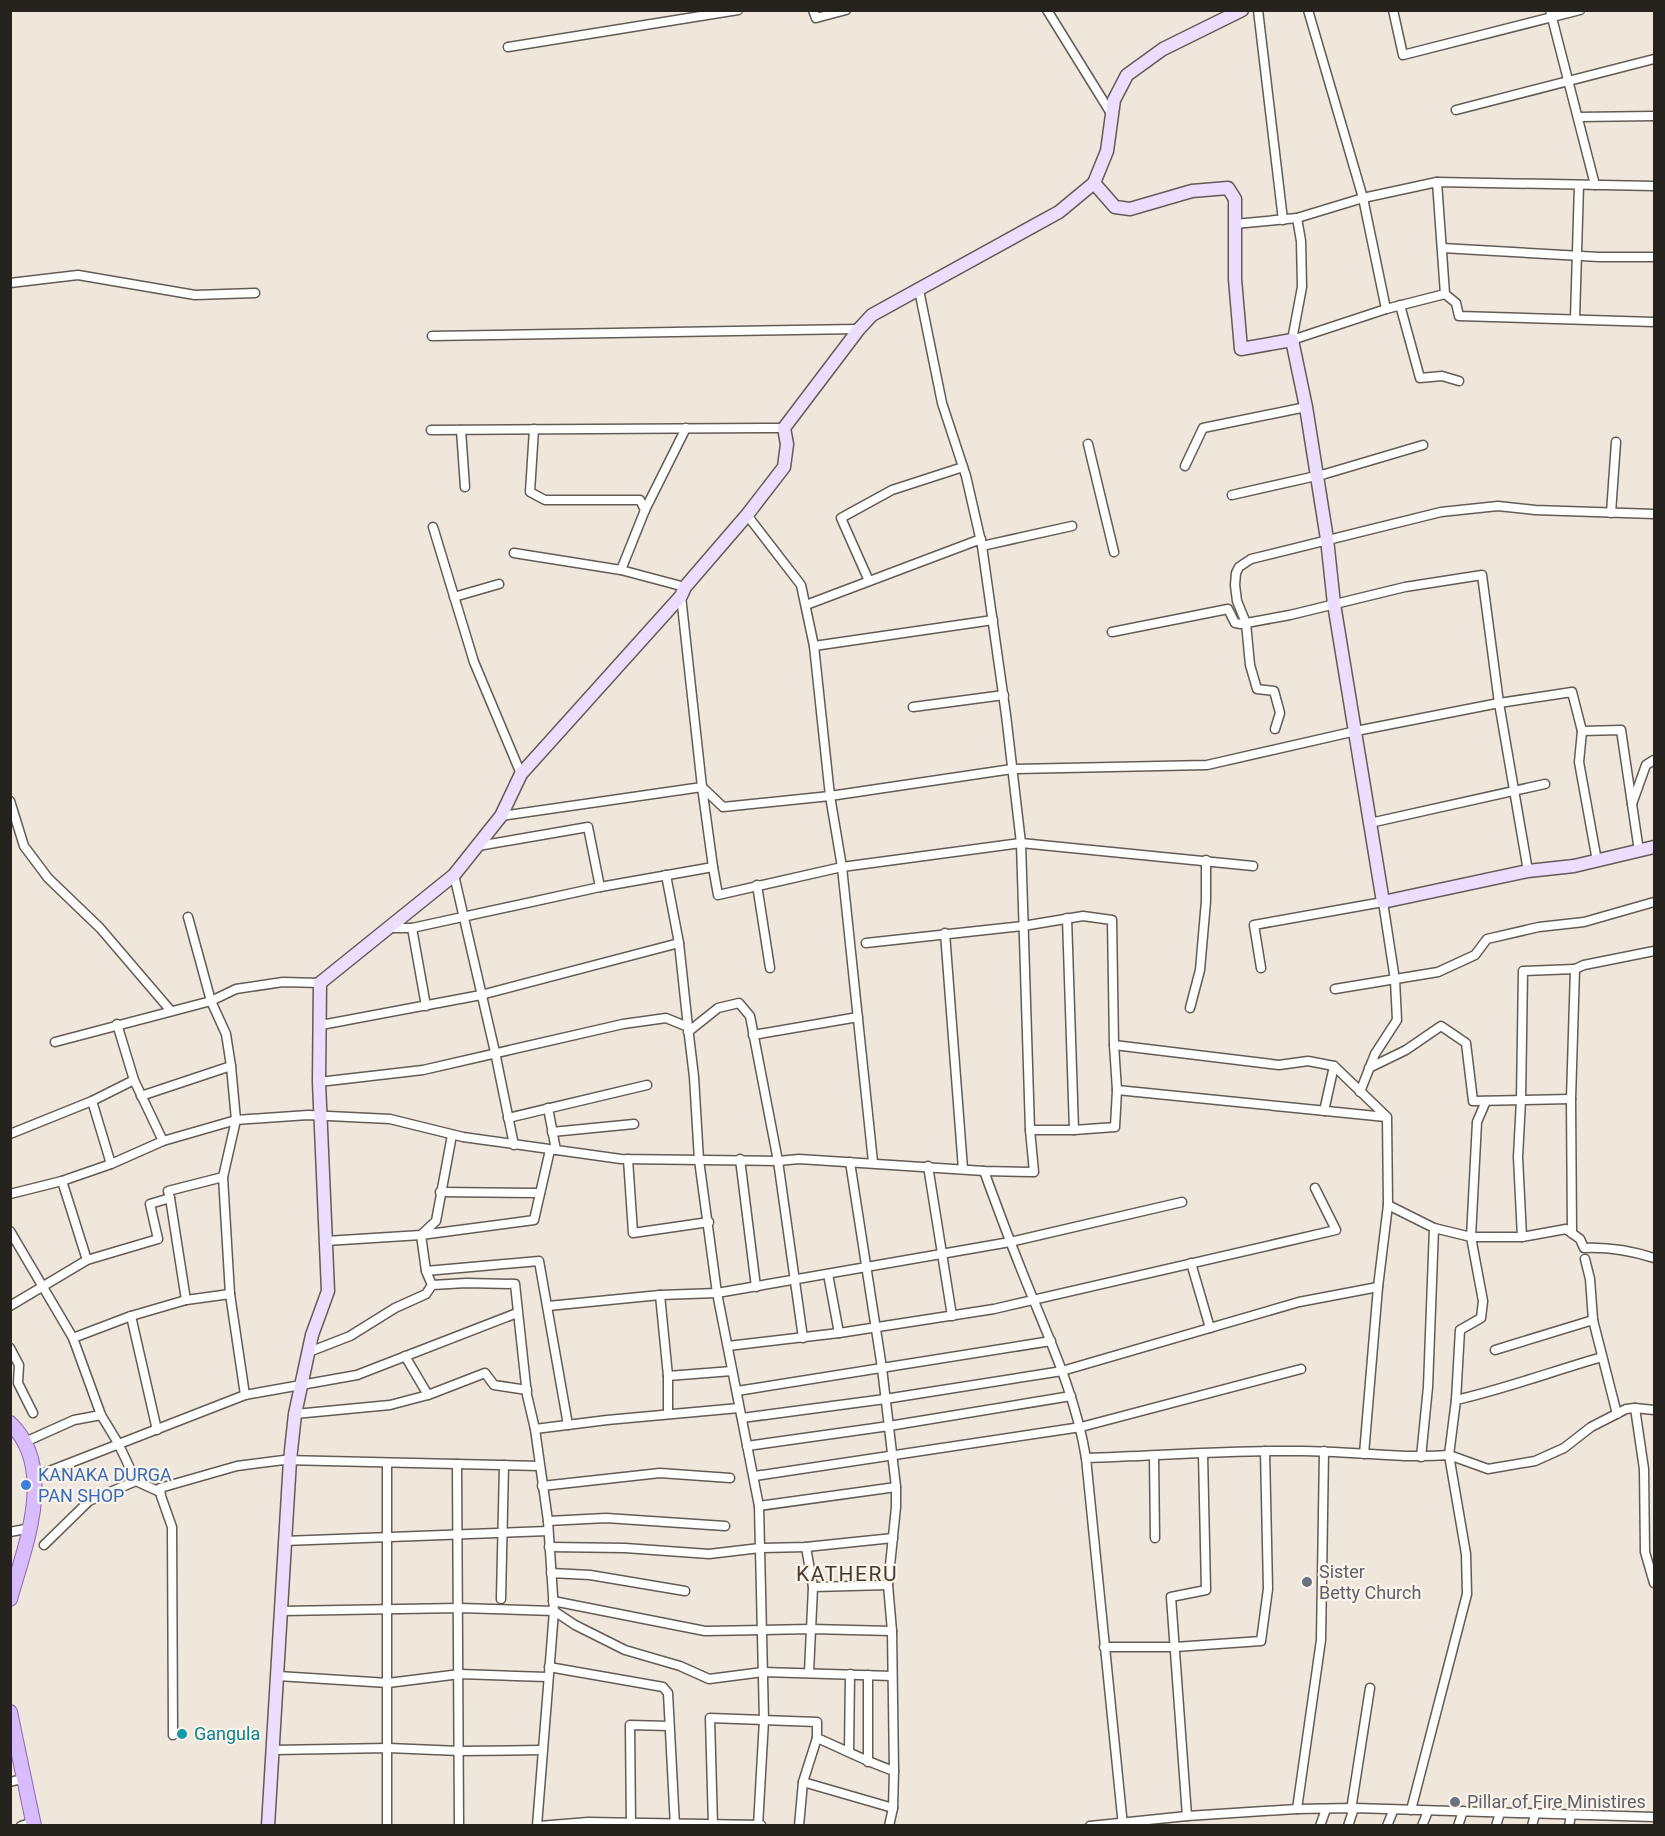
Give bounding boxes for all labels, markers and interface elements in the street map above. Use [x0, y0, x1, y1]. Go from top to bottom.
place label: KANAKA DURGA PAN SHOP [38, 1464, 172, 1506]
marker: KANAKA DURGA PAN SHOP [19, 1478, 33, 1492]
place label: Sister Betty Church [1319, 1561, 1421, 1603]
district label: KATHERU [796, 1562, 898, 1586]
marker: Sister Betty Church [1300, 1575, 1314, 1589]
place label: Gangula [194, 1723, 260, 1744]
marker: Gangula [175, 1727, 189, 1741]
place label: Pillar of Fire Ministires [1467, 1791, 1646, 1812]
marker: Pillar of Fire Ministires [1448, 1795, 1462, 1809]

